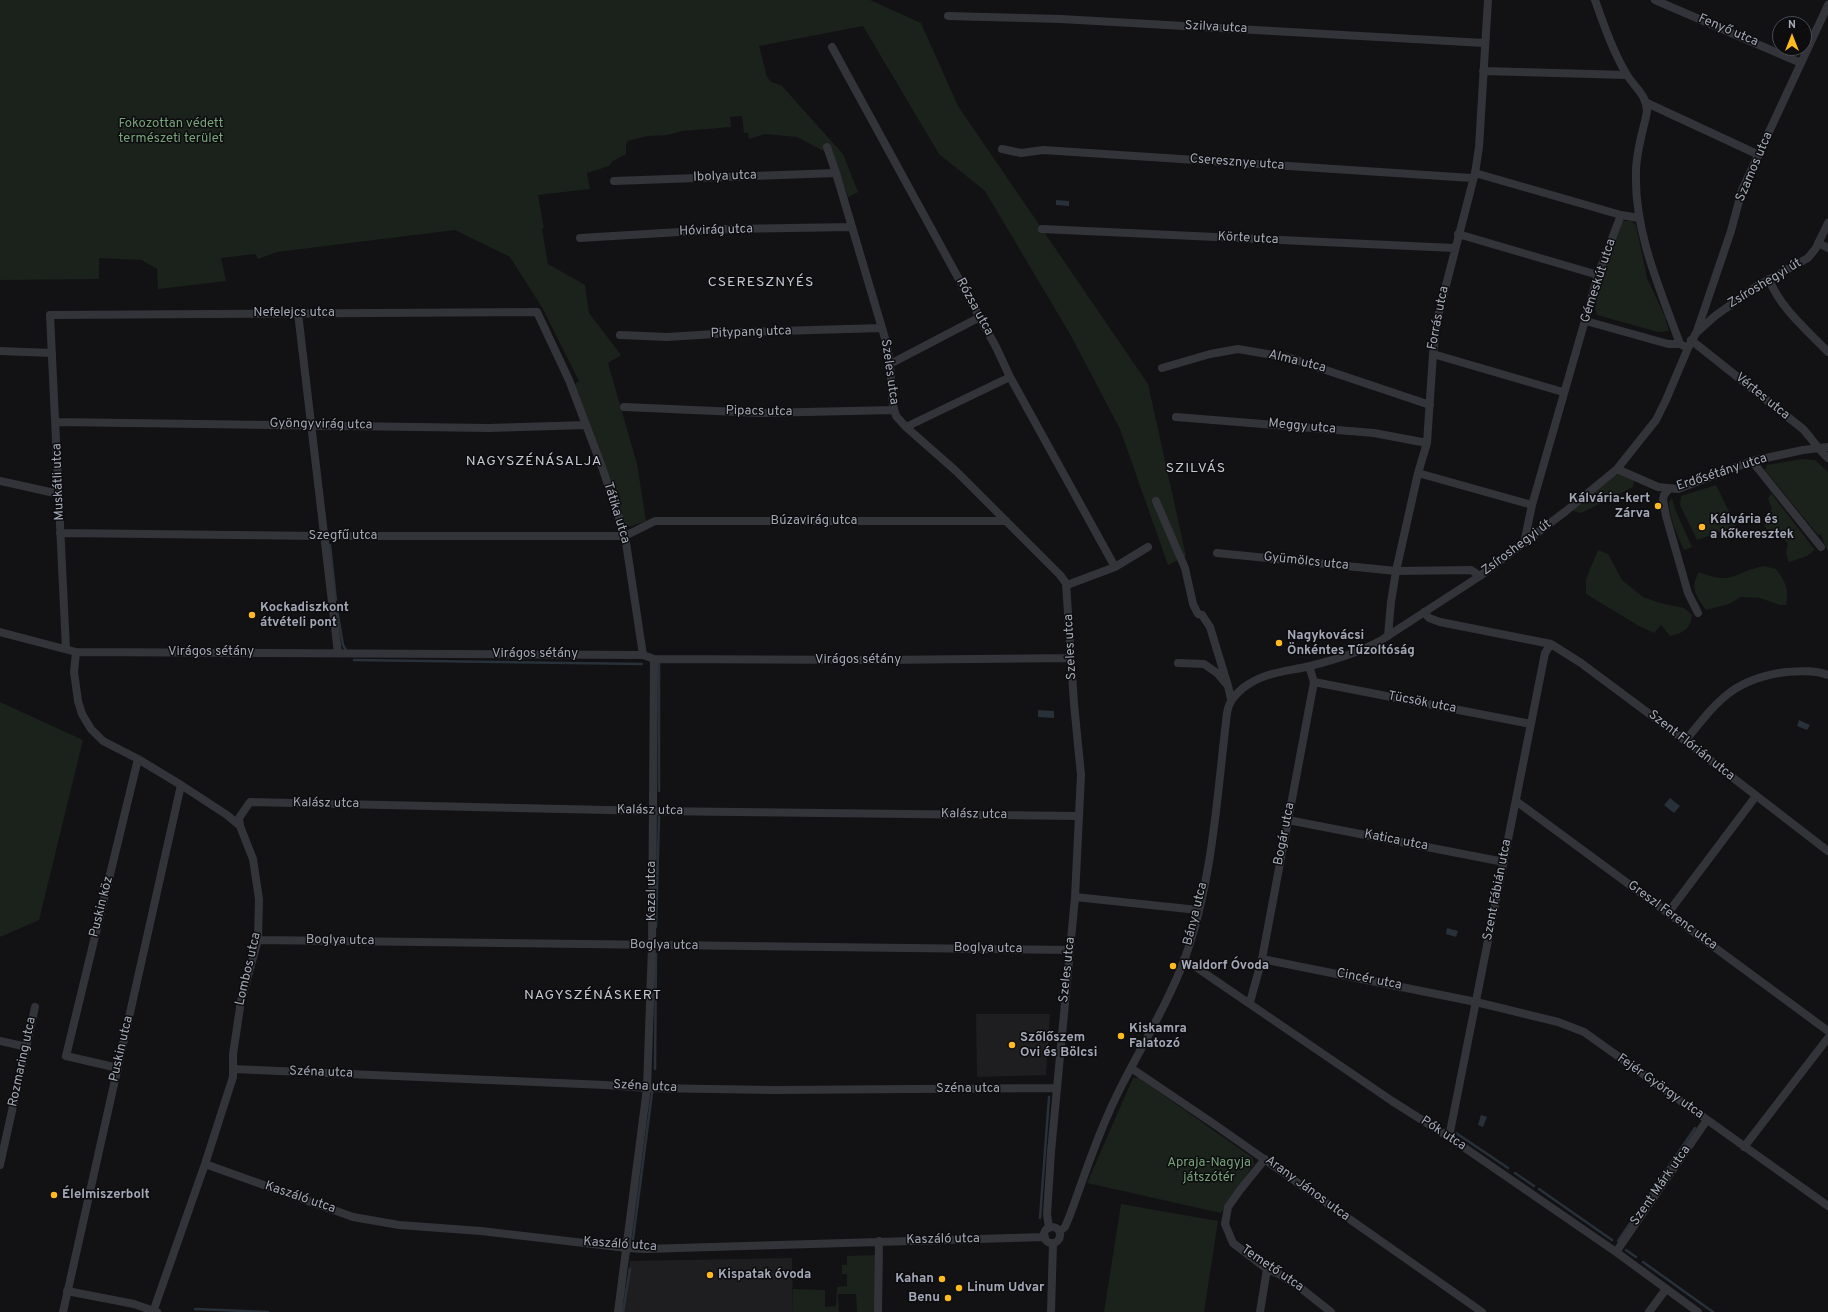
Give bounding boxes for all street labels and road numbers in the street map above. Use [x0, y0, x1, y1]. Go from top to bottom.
street label: Fenyő utca [1696, 11, 1760, 51]
street label: Szilva utca [1184, 19, 1248, 37]
street label: Szamos utca [1733, 130, 1777, 204]
street label: Cseresznye utca [1189, 152, 1285, 174]
street label: Ibolya utca [693, 168, 757, 186]
street label: Hóvirág utca [679, 222, 753, 240]
street label: Körte utca [1217, 230, 1279, 248]
street label: Gémeskút utca [1578, 237, 1620, 325]
street label: Zsíroshegyi út [1725, 256, 1805, 312]
street label: Rózsa utca [952, 276, 996, 338]
street label: Forrás utca [1425, 285, 1453, 351]
street label: Nefelejcs utca [253, 305, 335, 321]
street label: Pitypang utca [710, 324, 792, 342]
street label: Szeles utca [877, 338, 901, 406]
street label: Alma utca [1267, 347, 1327, 377]
street label: Vértes utca [1732, 370, 1792, 424]
street label: Pipacs utca [725, 404, 793, 420]
street label: Gyöngyvirág utca [269, 416, 373, 434]
street label: Meggy utca [1268, 416, 1336, 438]
street label: Muskátli utca [50, 443, 68, 521]
street label: Erdősétány utca [1675, 451, 1769, 495]
street label: Tátika utca [599, 480, 633, 546]
street label: Búzavirág utca [771, 513, 857, 529]
street label: Zsíroshegyi út [1479, 517, 1555, 579]
street label: Szegfű utca [309, 528, 377, 544]
street label: Gyümölcs utca [1263, 550, 1349, 574]
street label: Szeles utca [1061, 614, 1081, 680]
street label: Virágos sétány [168, 644, 254, 660]
street label: Virágos sétány [492, 646, 578, 662]
street label: Virágos sétány [815, 652, 901, 668]
street label: Tücsök utca [1387, 689, 1457, 717]
street label: Szent Flórián utca [1645, 707, 1737, 785]
street label: Kalász utca [293, 796, 359, 812]
street label: Bogár utca [1271, 801, 1299, 867]
street label: Kalász utca [617, 803, 683, 819]
street label: Kalász utca [941, 807, 1007, 823]
street label: Katica utca [1363, 827, 1429, 855]
street label: Szent Fábián utca [1481, 838, 1515, 942]
street label: Kazal utca [644, 861, 660, 921]
street label: Puskin köz [87, 875, 117, 939]
street label: Greszl Ferenc utca [1624, 878, 1720, 954]
street label: Bánya utca [1181, 881, 1211, 947]
street label: Lombos utca [233, 931, 265, 1007]
street label: Boglya utca [306, 933, 374, 949]
street label: Szeles utca [1057, 936, 1079, 1004]
street label: Boglya utca [630, 938, 698, 954]
street label: Boglya utca [954, 941, 1022, 957]
street label: Cincér utca [1335, 966, 1403, 994]
street label: Puskin utca [107, 1014, 137, 1084]
street label: Rozmaring utca [6, 1016, 40, 1108]
street label: Fejér György utca [1614, 1051, 1706, 1123]
street label: Széna utca [289, 1064, 353, 1082]
street label: Széna utca [613, 1078, 677, 1096]
street label: Széna utca [936, 1081, 1000, 1097]
street label: Pók utca [1417, 1114, 1469, 1154]
street label: Szent Márk utca [1628, 1143, 1694, 1229]
street label: Arany János utca [1262, 1153, 1352, 1225]
street label: Kaszáló utca [263, 1179, 337, 1217]
street label: Kaszáló utca [906, 1232, 980, 1248]
street label: Kaszáló utca [583, 1235, 657, 1255]
street label: Temető utca [1238, 1242, 1306, 1296]

